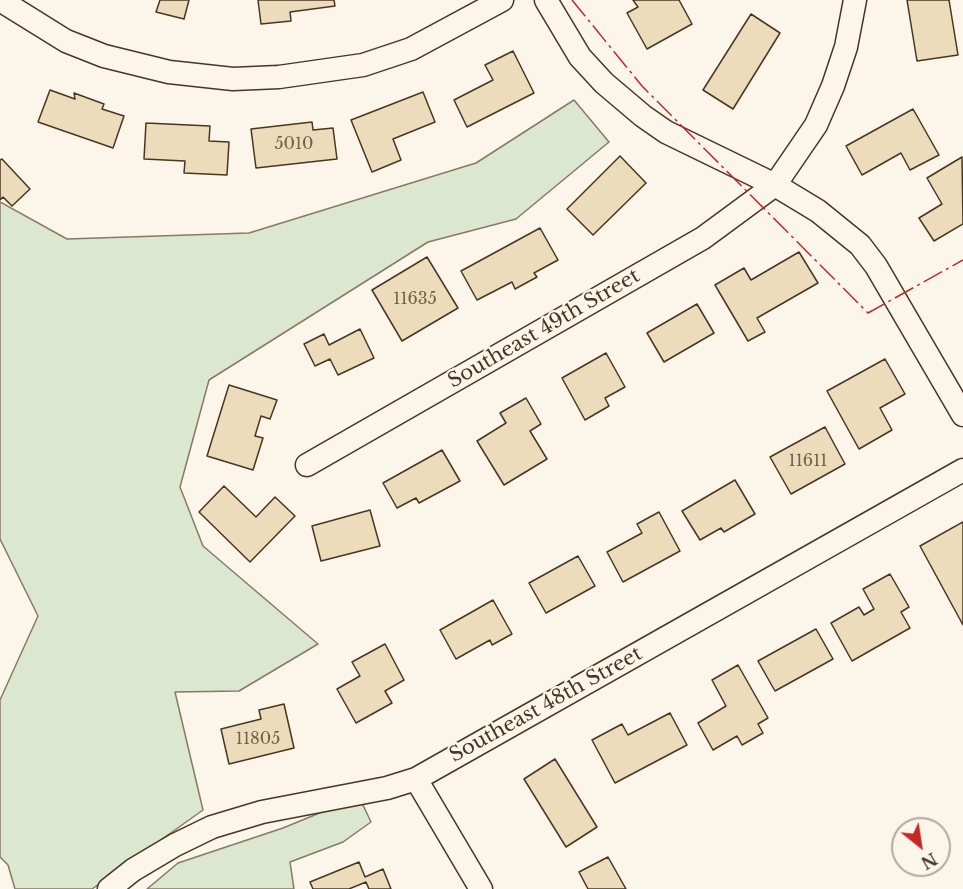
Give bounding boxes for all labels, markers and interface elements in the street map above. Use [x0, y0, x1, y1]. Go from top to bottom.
house number: 5010 [274, 134, 314, 154]
street label: Southeast 49th Street [444, 264, 644, 394]
house number: 11635 [393, 289, 437, 309]
house number: 11611 [789, 451, 827, 471]
street label: Southeast 48th Street [445, 642, 647, 768]
house number: 11805 [236, 729, 280, 749]
north arrow [891, 817, 951, 877]
text: N [917, 848, 941, 873]

